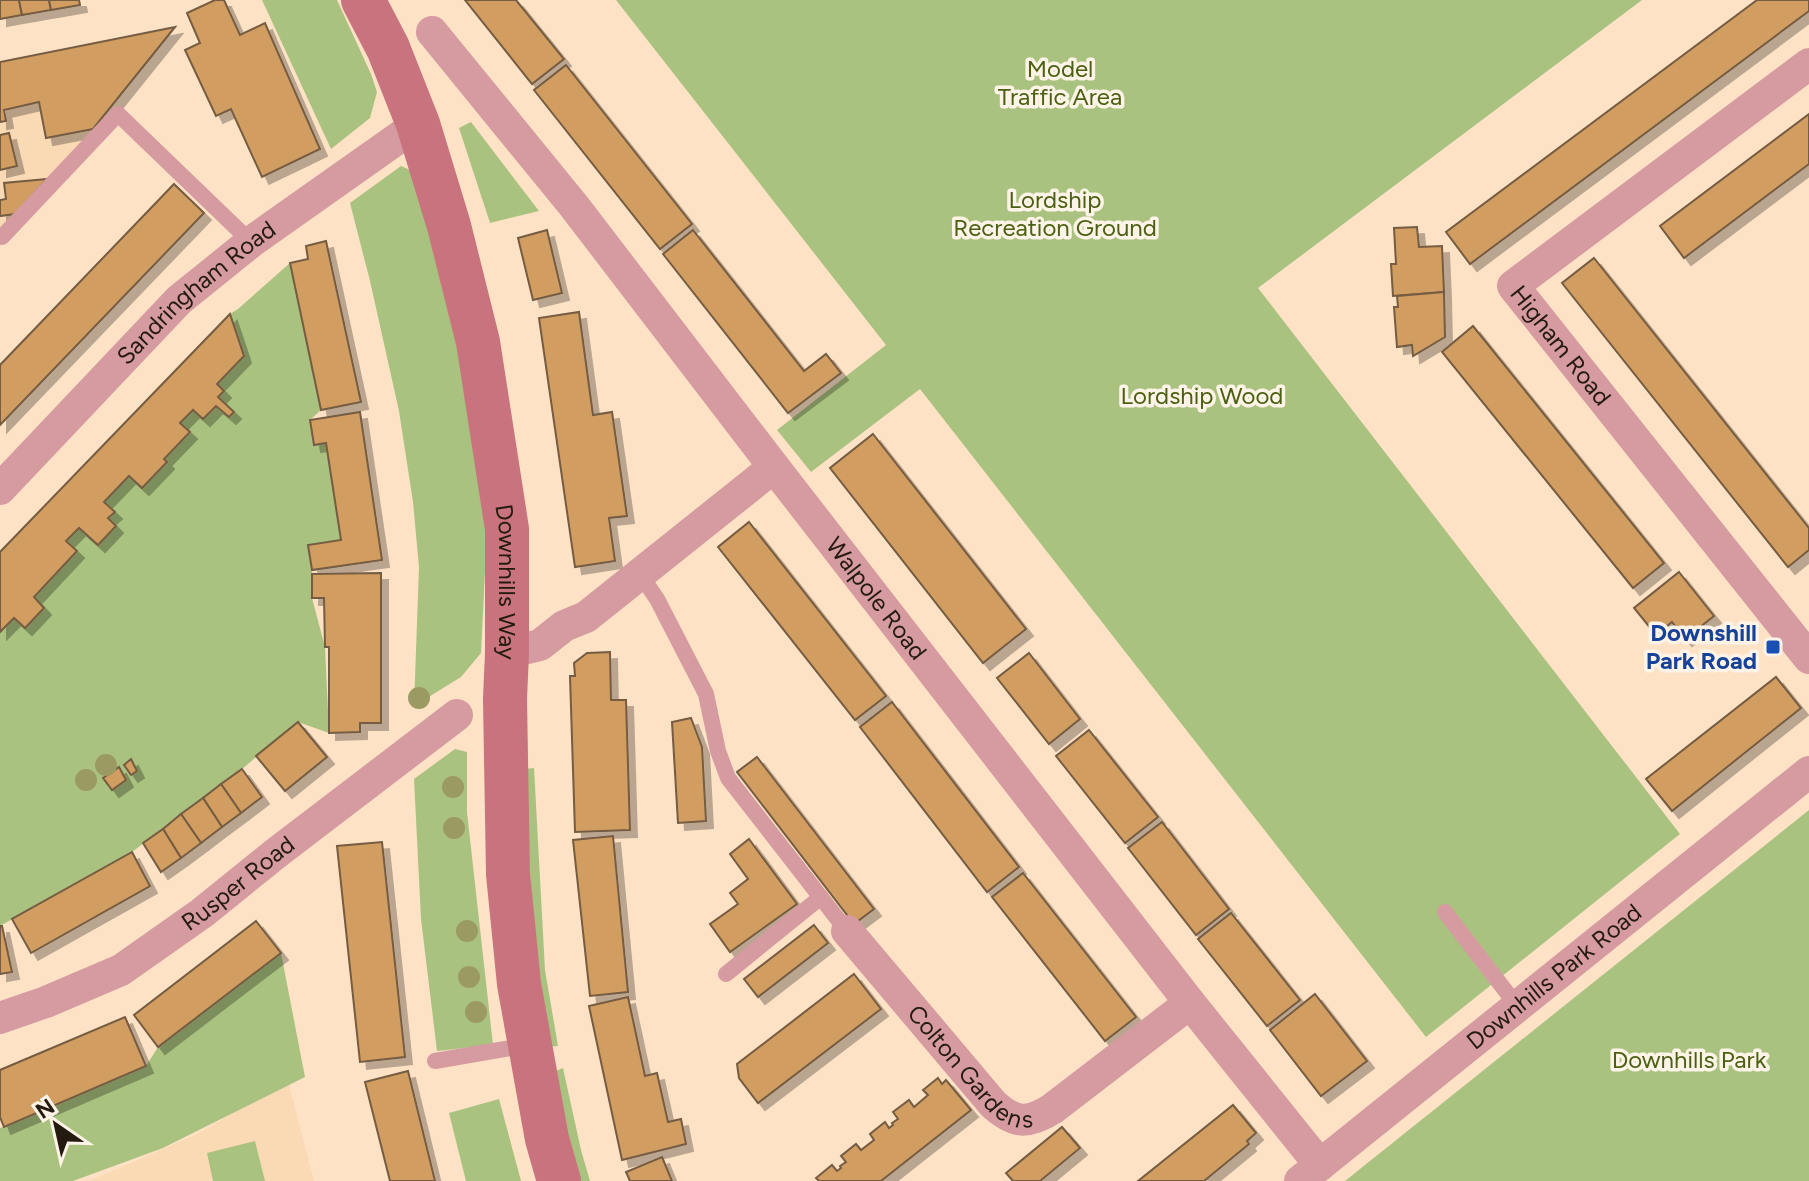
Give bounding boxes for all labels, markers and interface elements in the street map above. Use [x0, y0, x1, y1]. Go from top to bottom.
park label: Model Traffic Area [998, 54, 1122, 111]
park label: Lordship Recreation Ground [953, 185, 1157, 242]
street label: Sandringham Road [110, 214, 281, 370]
street label: Higham Road [1504, 279, 1617, 411]
park label: Lordship Wood [1121, 381, 1283, 410]
street label: Downhills Way [489, 502, 523, 661]
street label: Walpole Road [820, 531, 933, 665]
place label: Downshill Park Road [1646, 618, 1757, 675]
marker: Downshill Park Road [1764, 638, 1782, 656]
street label: Rusper Road [176, 829, 300, 937]
street label: Downhills Park Road [1461, 897, 1647, 1055]
street label: Colton Gardens [902, 999, 1034, 1134]
park label: Downhills Park [1612, 1045, 1767, 1074]
north arrow [16, 1085, 96, 1165]
text: N [30, 1093, 60, 1125]

